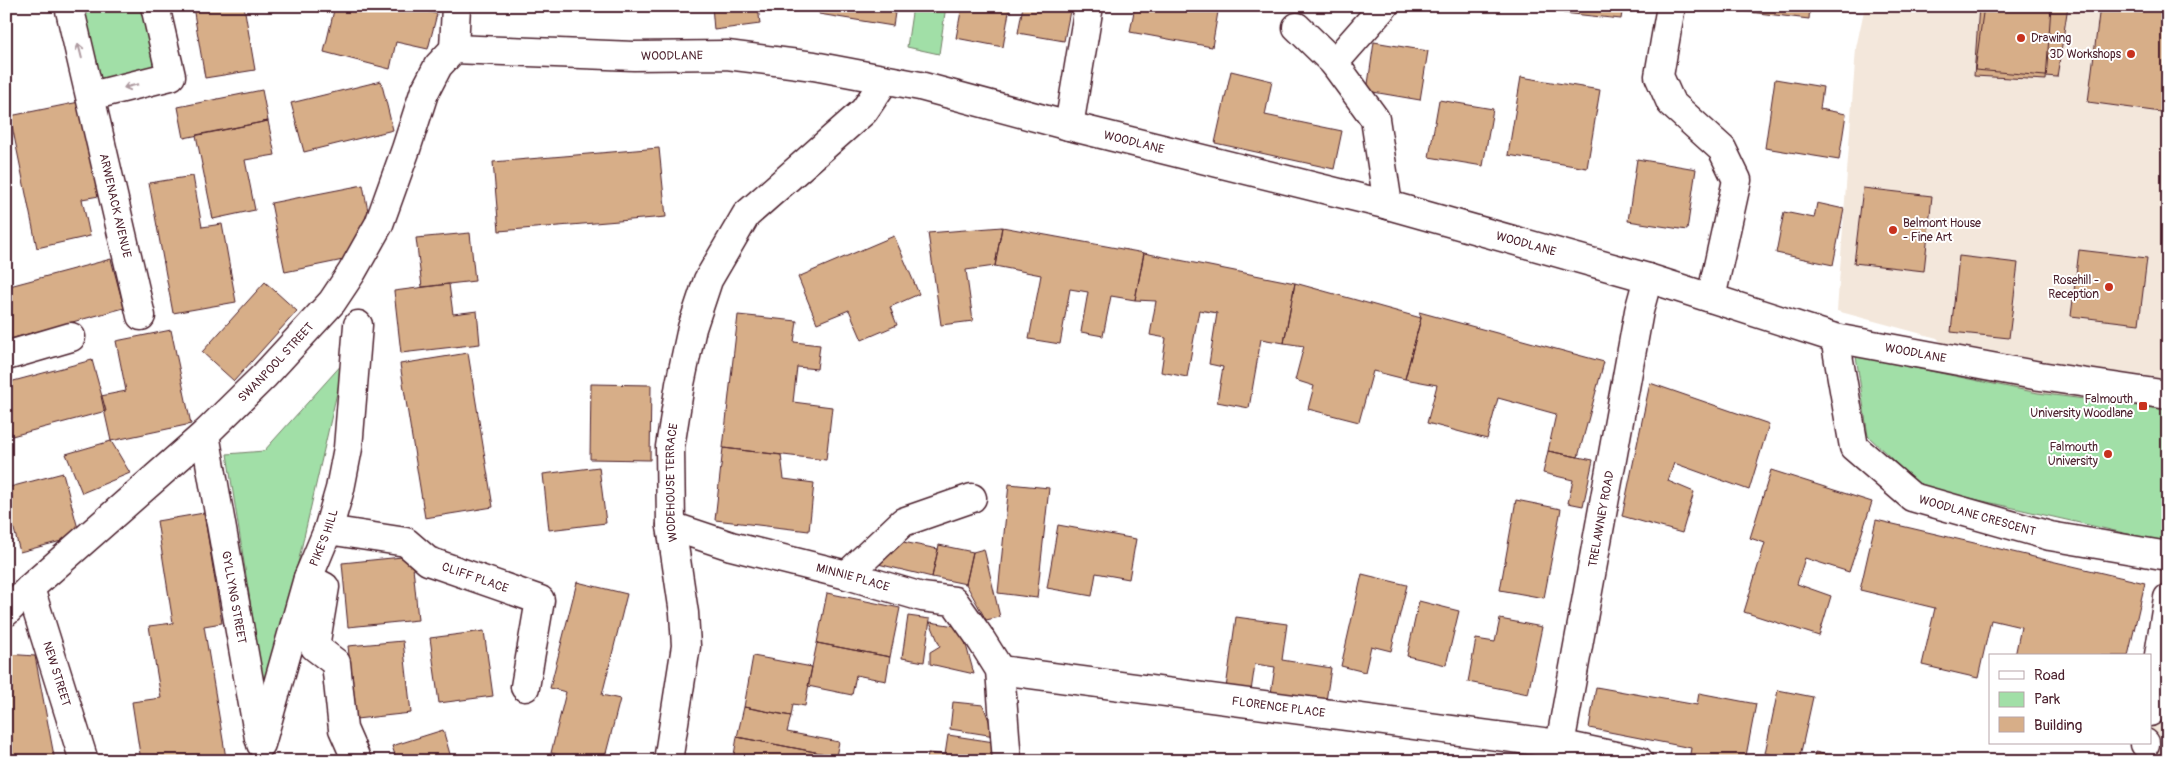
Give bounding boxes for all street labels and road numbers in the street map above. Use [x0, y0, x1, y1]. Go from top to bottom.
street label: WOODLANE [641, 48, 703, 63]
street label: WOODLANE [1102, 127, 1166, 157]
street label: ARWENACK AVENUE [96, 152, 135, 259]
street label: WOODLANE [1494, 228, 1558, 259]
street label: SWANPOOL STREET [235, 319, 317, 405]
street label: WOODLANE [1884, 340, 1947, 366]
street label: WODEHOUSE TERRACE [662, 422, 681, 543]
street label: TRELAWNEY ROAD [1585, 469, 1617, 568]
street label: WOODLANE CRESCENT [1917, 492, 2038, 539]
street label: PIKE'S HILL [306, 507, 341, 568]
street label: GYLLYNG STREET [218, 550, 250, 645]
street label: CLIFF PLACE [440, 559, 511, 596]
street label: MINNIE PLACE [815, 560, 891, 595]
street label: NEW STREET [40, 640, 74, 708]
street label: FLORENCE PLACE [1231, 693, 1326, 721]

